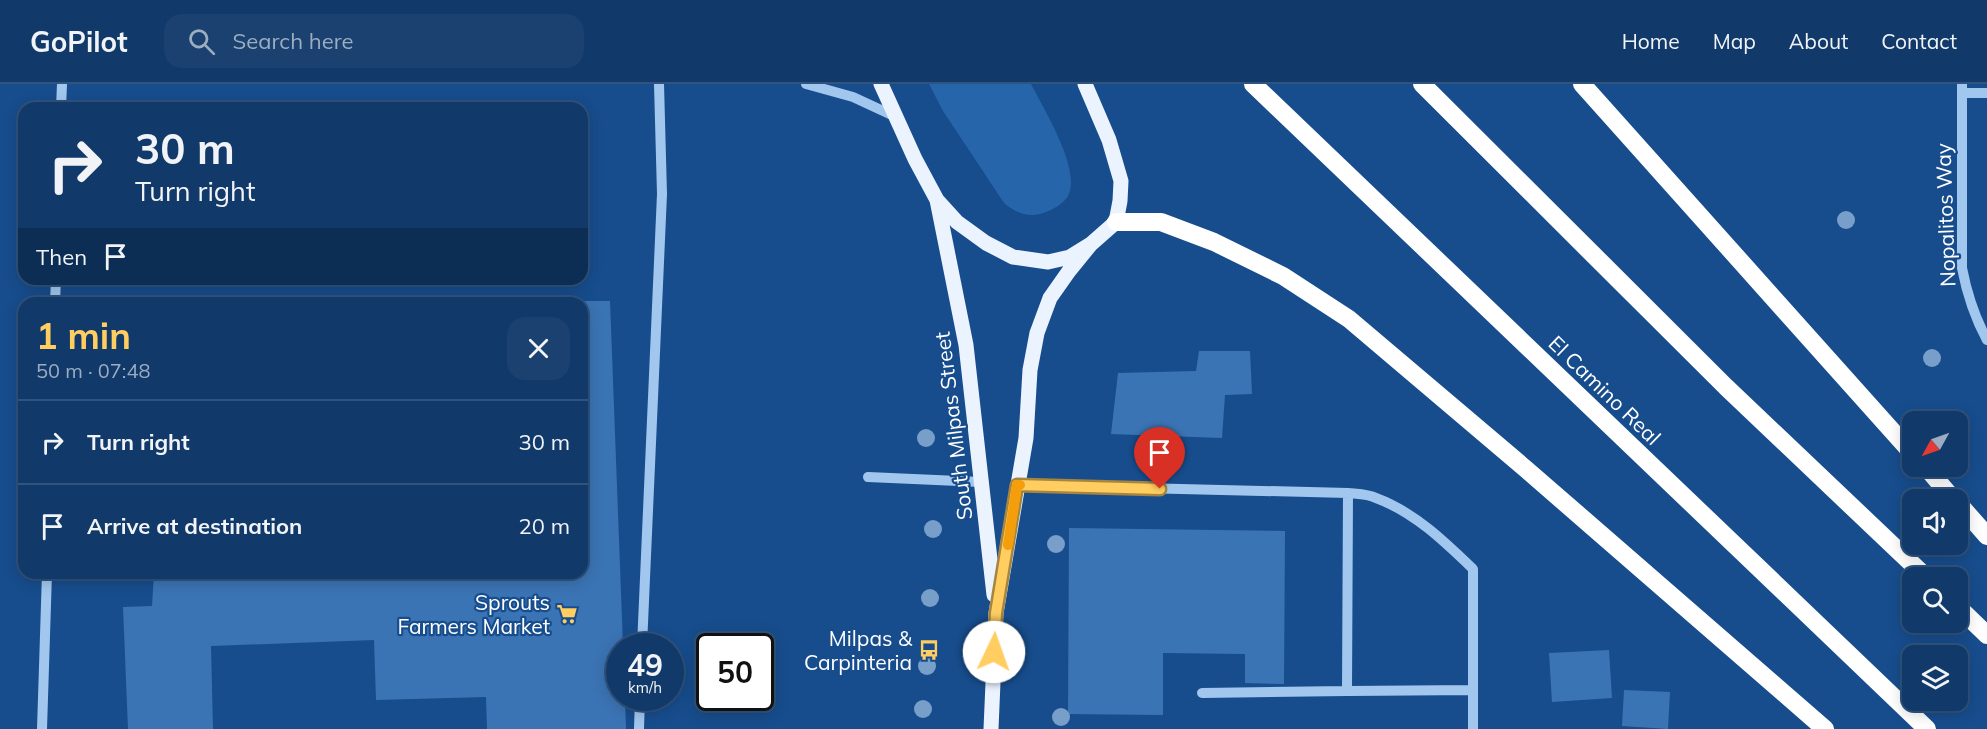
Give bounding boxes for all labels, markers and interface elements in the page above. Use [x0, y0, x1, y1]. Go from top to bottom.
search box [164, 14, 584, 68]
text: GoPilot [30, 24, 128, 59]
icon: search [185, 25, 218, 58]
text: Search here [233, 27, 354, 55]
text: Home [1622, 28, 1680, 54]
text: Map [1713, 28, 1756, 54]
text: About [1789, 28, 1848, 54]
text: Contact [1881, 28, 1957, 54]
text: 30 m [135, 122, 235, 175]
icon: right [36, 126, 114, 204]
street label: Nopalitos Way [1929, 143, 1961, 287]
text: Turn right [135, 174, 255, 208]
icon: arrive [99, 240, 132, 273]
text: Then [36, 243, 87, 271]
text: 1 min [36, 313, 131, 358]
button: close [507, 317, 570, 380]
street label: South Milpas Street [929, 330, 977, 522]
street label: El Camino Real [1543, 330, 1667, 450]
text: 50 m · 07:48 [36, 358, 150, 383]
north arrow [1902, 411, 1968, 477]
map controls [1902, 411, 1968, 711]
icon: right [36, 426, 69, 459]
pin [1134, 427, 1185, 489]
text: Turn right [87, 428, 190, 456]
text: 30 m [519, 428, 570, 456]
icon: arrive [1143, 436, 1176, 469]
button: sound [1902, 489, 1968, 555]
icon: arrive [36, 510, 69, 543]
text: Arrive at destination [87, 512, 302, 540]
text: 20 m [519, 512, 570, 540]
button: search [1902, 567, 1968, 633]
place label: Sprouts Farmers Market [398, 589, 550, 639]
supermarket icon: Sprouts Farmers Market [555, 602, 579, 626]
position arrow [962, 620, 1026, 684]
place label: Milpas & Carpinteria [804, 625, 913, 675]
speed limit sign: 50 [696, 633, 774, 711]
bus stop icon: Milpas & Carpinteria [917, 638, 941, 662]
button: layers [1902, 645, 1968, 711]
text: 49 [627, 646, 663, 684]
text: km/h [628, 678, 662, 697]

